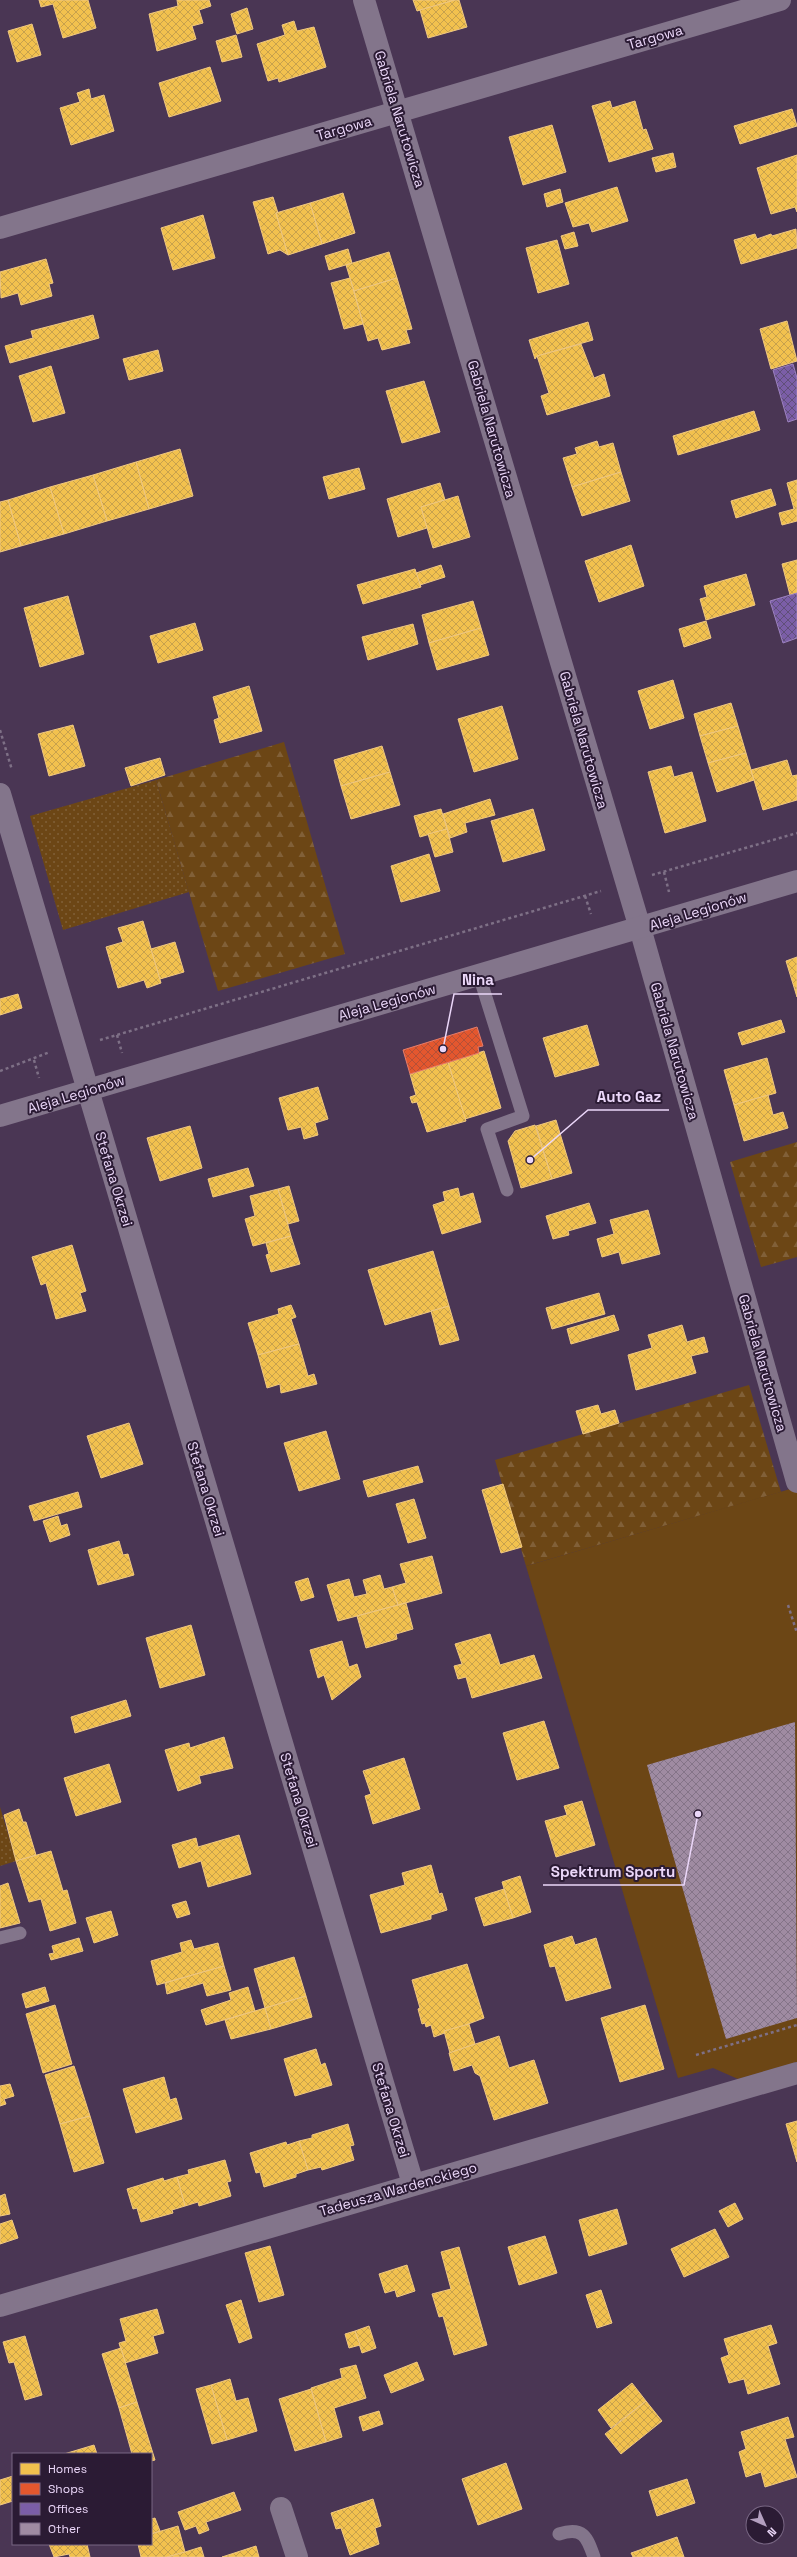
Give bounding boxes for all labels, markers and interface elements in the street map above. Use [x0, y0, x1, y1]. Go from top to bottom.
street label: Targowa [625, 21, 685, 53]
street label: Gabriela Narutowicza [371, 48, 429, 190]
street label: Targowa [314, 112, 374, 144]
street label: Gabriela Narutowicza [464, 358, 520, 500]
street label: Gabriela Narutowicza [556, 669, 612, 811]
street label: Aleja Legionów [647, 888, 749, 934]
callout: Nina [454, 967, 502, 994]
text: Nina [462, 970, 494, 989]
street label: Aleja Legionów [336, 979, 438, 1025]
street label: Gabriela Narutowicza [647, 980, 703, 1122]
street label: Aleja Legionów [25, 1071, 127, 1117]
callout: Auto Gaz [588, 1083, 669, 1110]
text: Auto Gaz [597, 1087, 662, 1106]
street label: Stefana Okrzei [91, 1129, 137, 1229]
street label: Gabriela Narutowicza [735, 1292, 791, 1434]
street label: Stefana Okrzei [183, 1439, 229, 1539]
street label: Stefana Okrzei [276, 1750, 322, 1850]
callout: Spektrum Sportu [543, 1858, 684, 1885]
text: Spektrum Sportu [551, 1862, 675, 1881]
street label: Stefana Okrzei [368, 2060, 414, 2160]
street label: Tadeusza Wardenckiego [317, 2158, 479, 2220]
legend [12, 2453, 152, 2545]
text: Homes [48, 2461, 87, 2477]
text: Shops [48, 2481, 84, 2497]
text: Offices [48, 2501, 88, 2517]
north arrow [745, 2505, 785, 2545]
text: Other [48, 2521, 81, 2537]
text: N [765, 2525, 780, 2540]

